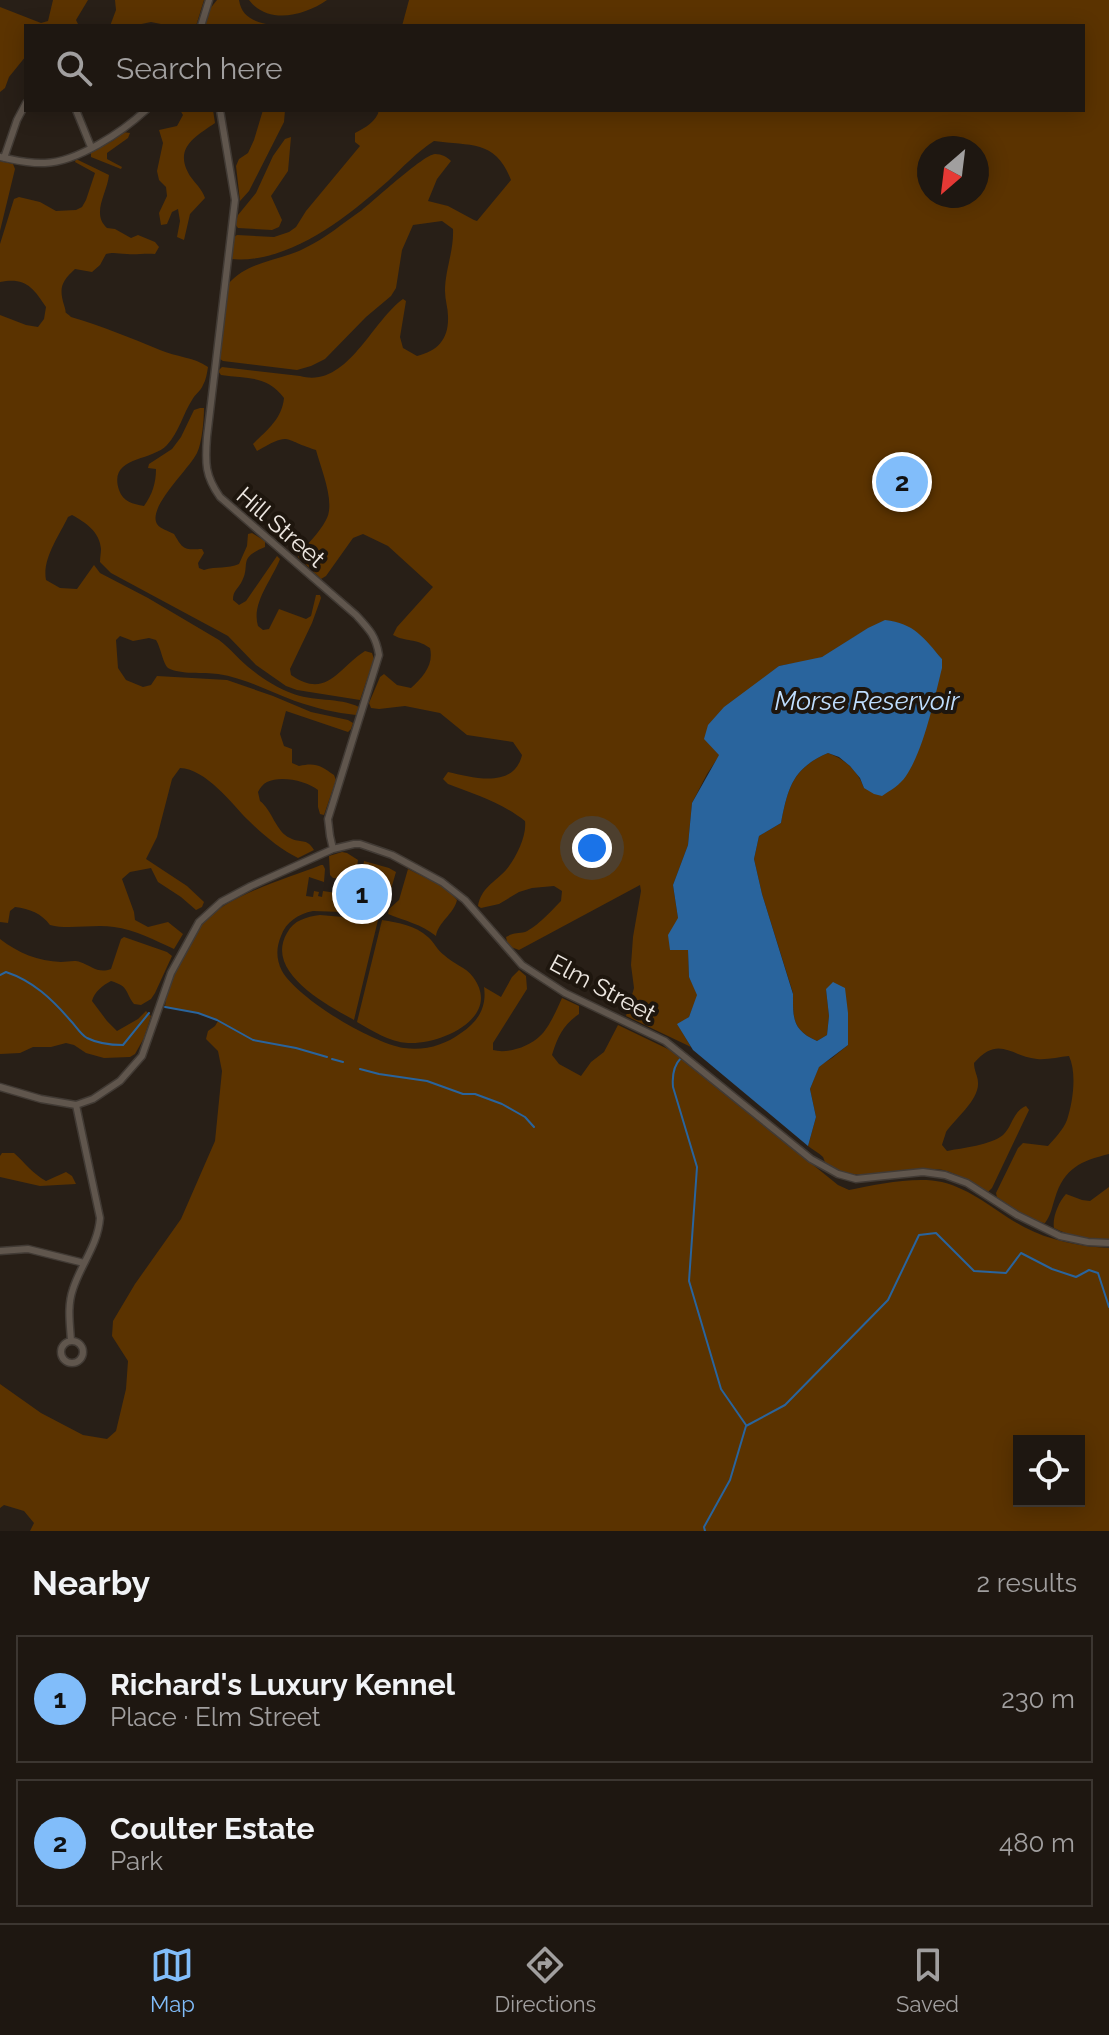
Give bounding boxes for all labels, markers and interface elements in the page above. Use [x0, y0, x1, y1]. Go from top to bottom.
search box [24, 24, 1085, 112]
icon: search [52, 46, 96, 90]
text: Search here [116, 51, 283, 86]
north arrow [917, 136, 989, 208]
pin: 2 [876, 452, 928, 512]
street label: Hill Street [231, 481, 331, 573]
water label: Morse Reservoir [775, 686, 960, 716]
your location [572, 828, 612, 868]
pin: 1 [336, 864, 388, 924]
street label: Elm Street [545, 948, 661, 1028]
map controls [1013, 1435, 1085, 1507]
button: locate [1013, 1435, 1085, 1507]
text: Nearby [32, 1563, 150, 1603]
text: 2 results [977, 1568, 1077, 1598]
text: Richard's Luxury Kennel [110, 1667, 455, 1702]
text: 1 [54, 1684, 66, 1714]
text: 230 m [1001, 1684, 1075, 1714]
text: Place · Elm Street [110, 1702, 321, 1732]
text: Coulter Estate [110, 1811, 315, 1846]
text: 2 [53, 1828, 67, 1858]
text: 480 m [999, 1828, 1075, 1858]
text: Park [110, 1846, 163, 1876]
tab: Map [150, 1943, 195, 2017]
tab: Directions [495, 1943, 596, 2017]
tab: Saved [896, 1943, 959, 2017]

